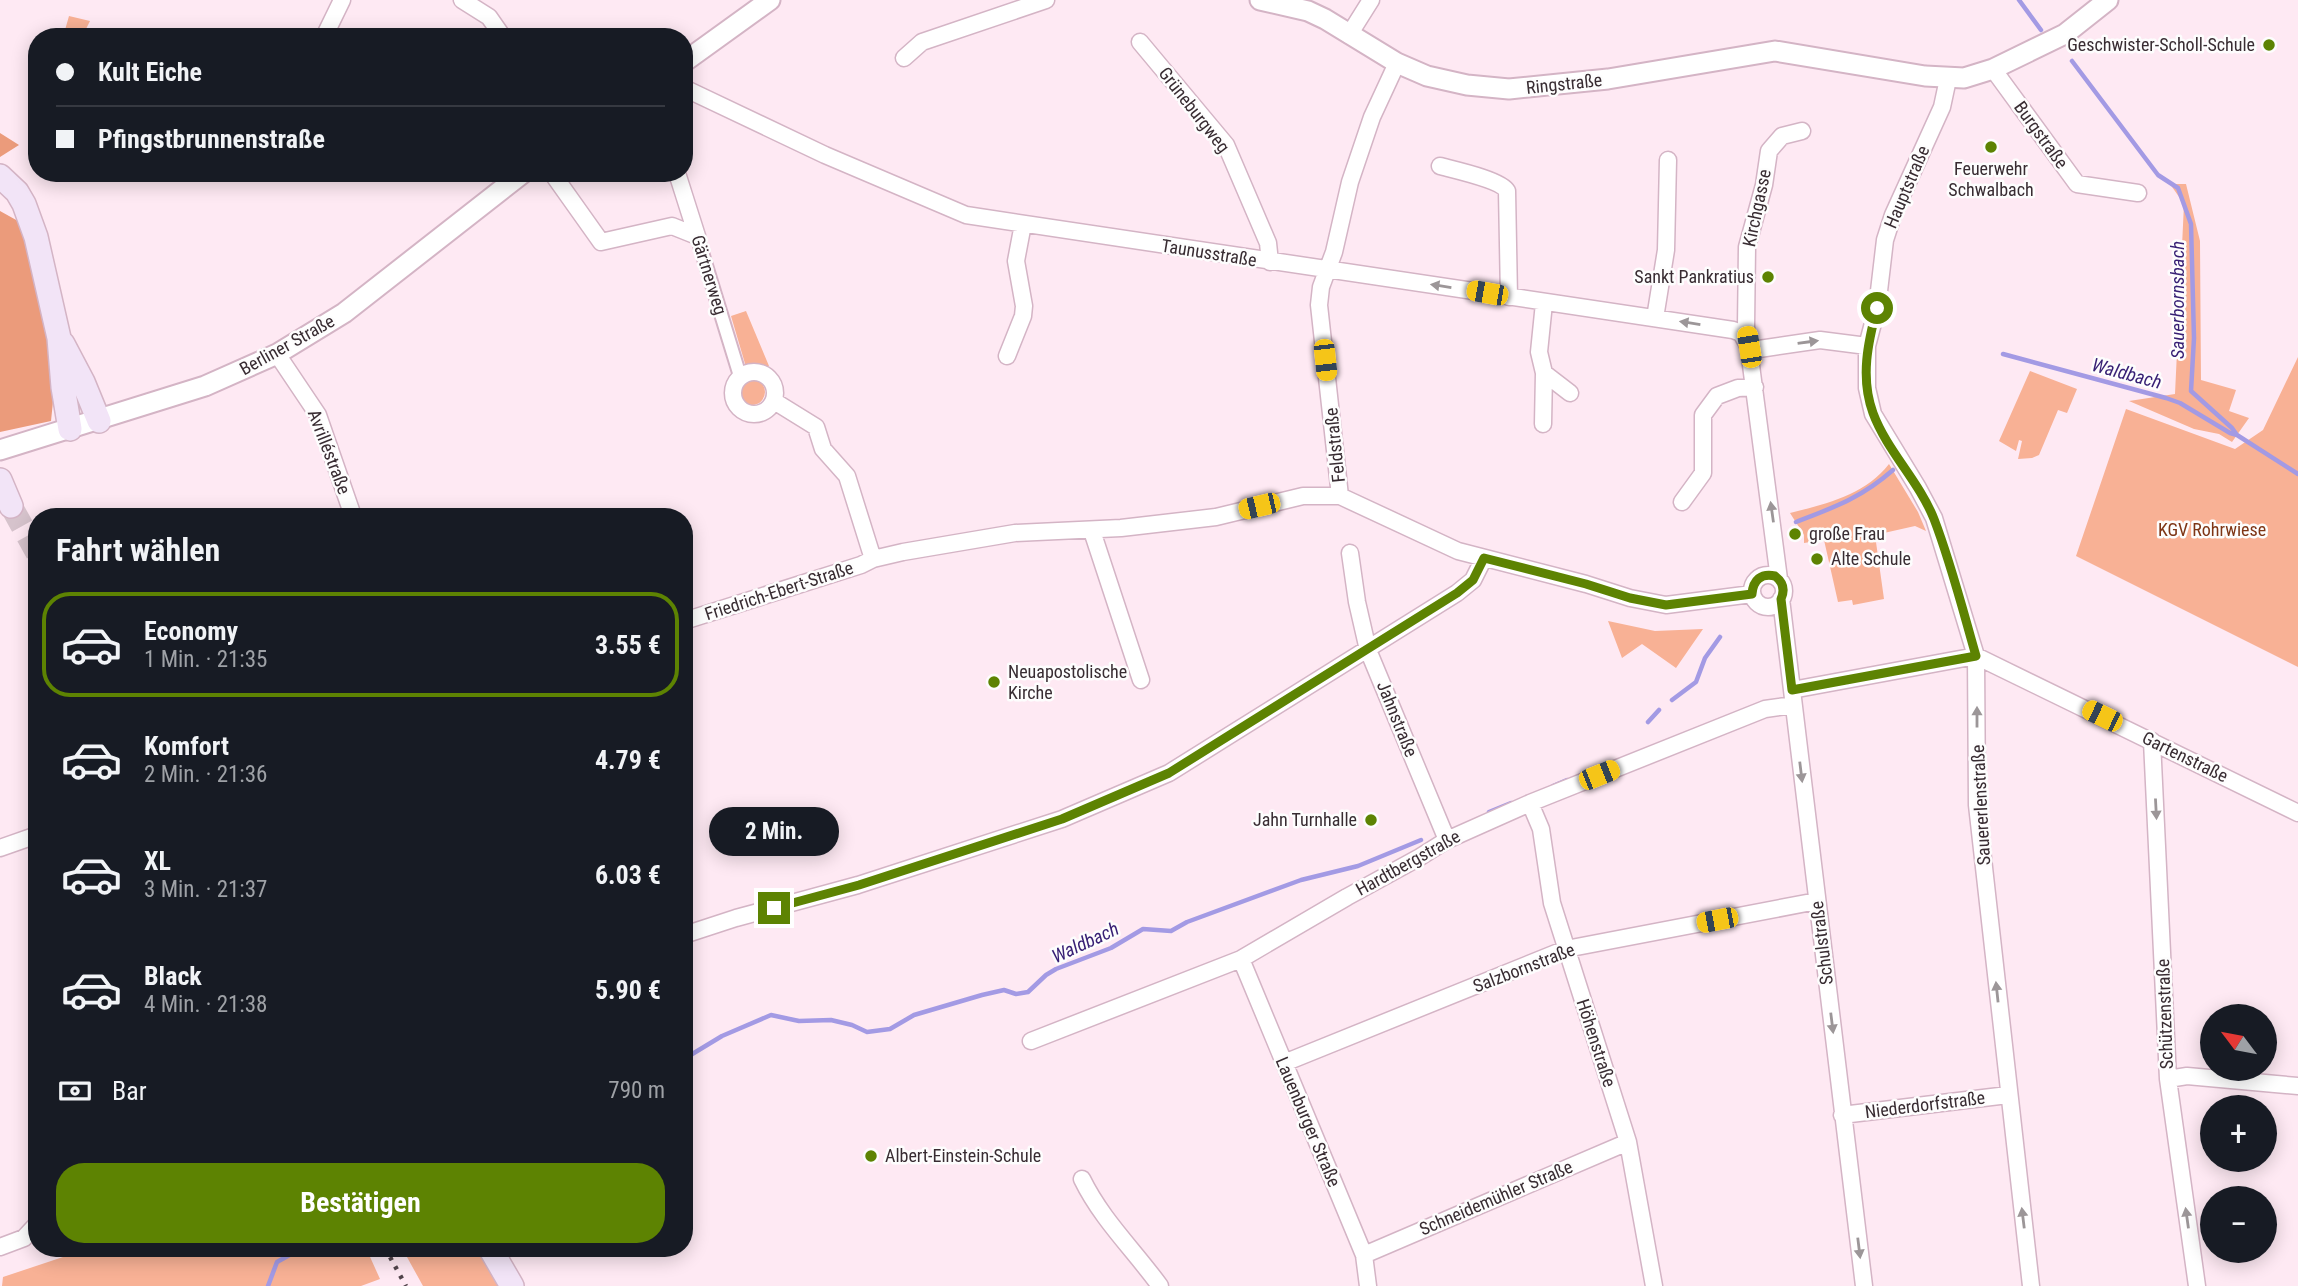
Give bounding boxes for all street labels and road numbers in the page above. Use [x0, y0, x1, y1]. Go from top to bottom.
street label: Grüneburgweg [1154, 63, 1234, 157]
street label: Ringstraße [1525, 69, 1603, 98]
street label: Burgstraße [2010, 97, 2073, 172]
street label: Hauptstraße [1880, 142, 1933, 231]
street label: Kirchgasse [1738, 167, 1775, 249]
street label: Gärtnerweg [687, 232, 732, 317]
street label: Taunusstraße [1160, 235, 1258, 270]
street label: Berliner Straße [236, 310, 338, 379]
street label: Avrilléstraße [304, 406, 355, 497]
street label: Feldstraße [1320, 407, 1349, 483]
street label: Friedrich-Ebert-Straße [702, 557, 856, 624]
street label: Jahnstraße [1373, 678, 1422, 760]
street label: Gartenstraße [2139, 727, 2232, 786]
street label: Sauererlenstraße [1967, 744, 1994, 866]
street label: Hardtbergstraße [1352, 825, 1464, 900]
street label: Schulstraße [1806, 900, 1837, 986]
street label: Salzbornstraße [1470, 939, 1578, 997]
street label: Schützenstraße [2152, 958, 2177, 1070]
street label: Höhenstraße [1572, 996, 1621, 1089]
street label: Lauenburger Straße [1272, 1054, 1345, 1190]
street label: Niederdorfstraße [1864, 1087, 1986, 1122]
street label: Schneidemühler Straße [1416, 1156, 1576, 1239]

